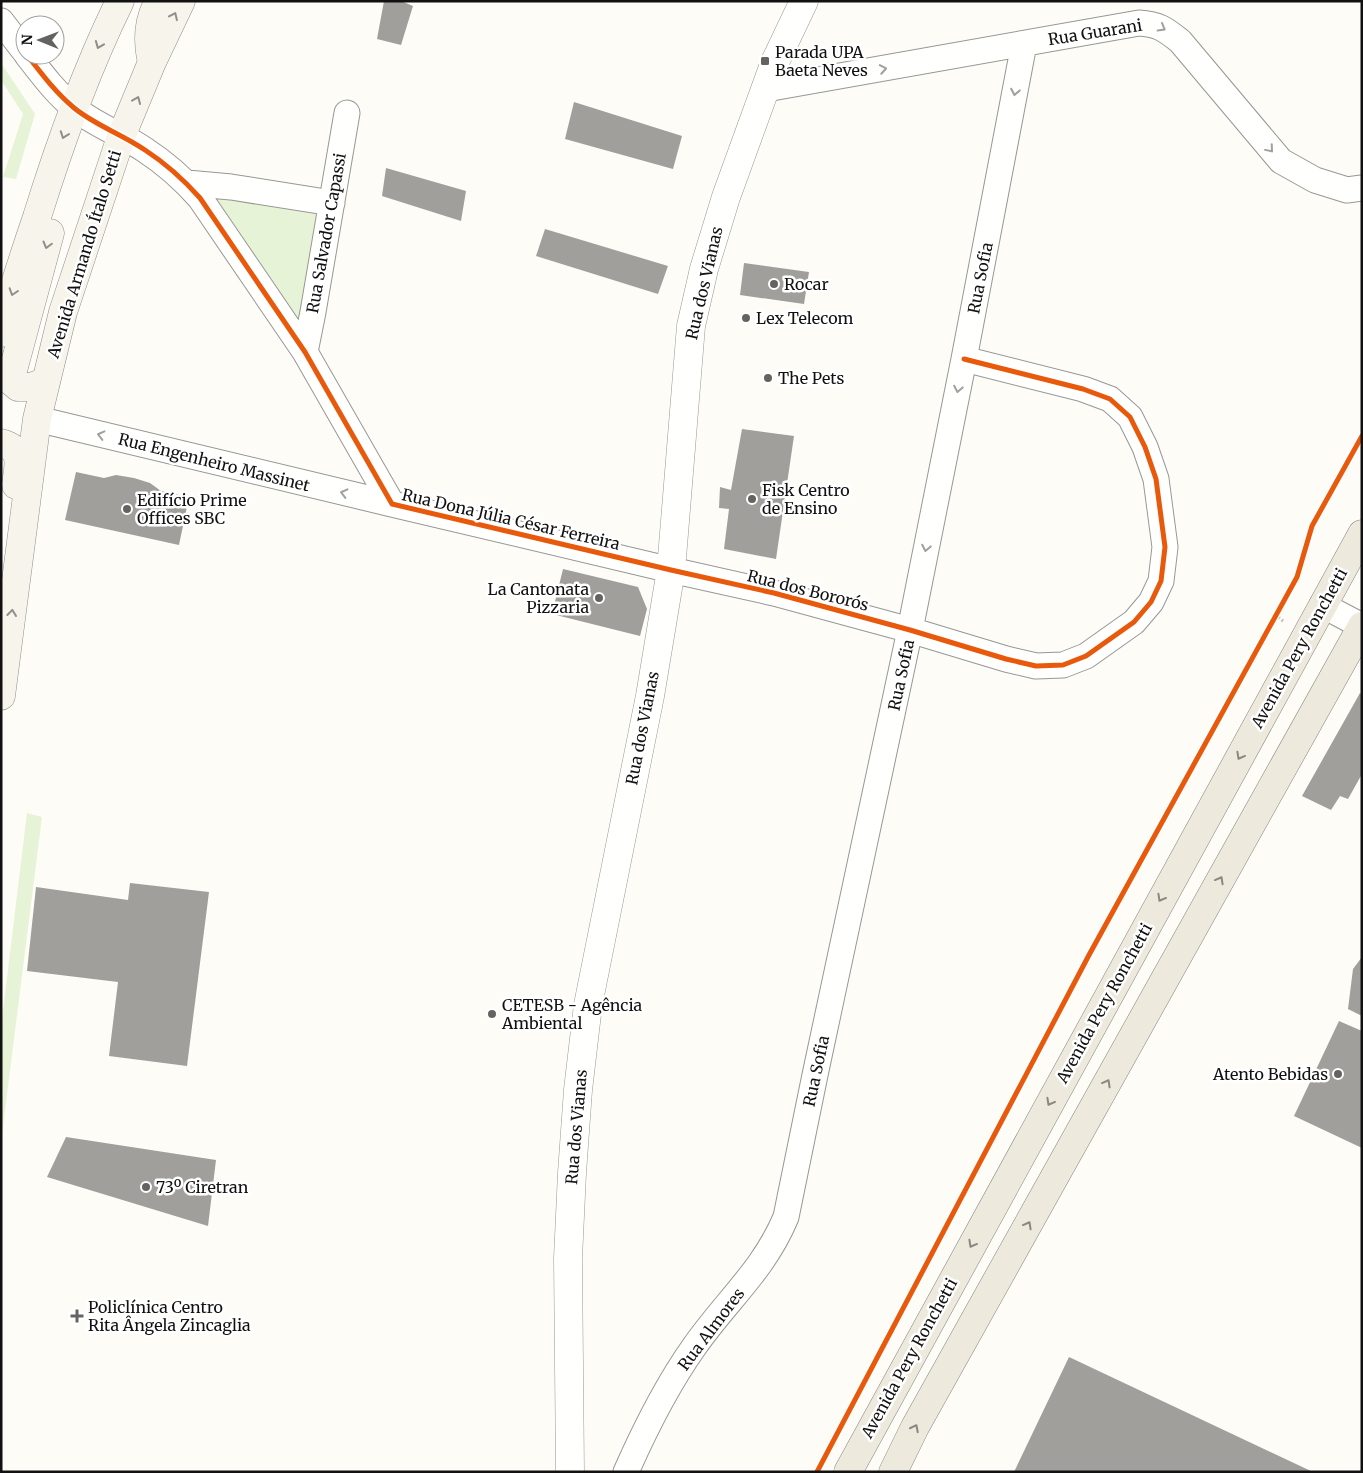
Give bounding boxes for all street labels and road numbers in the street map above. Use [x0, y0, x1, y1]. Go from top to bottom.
street label: Rua Guarani [1047, 15, 1143, 49]
street label: Avenida Armando Ítalo Setti [43, 148, 125, 361]
street label: Rua Salvador Capassi [302, 151, 350, 315]
street label: Rua dos Vianas [681, 224, 727, 341]
street label: Rua Sofia [963, 240, 997, 315]
street label: Rua Engenheiro Massinet [116, 429, 313, 496]
street label: Rua Dona Júlia César Ferreira [400, 484, 622, 554]
street label: Avenida Pery Ronchetti [1246, 564, 1351, 732]
street label: Rua dos Bororós [745, 565, 871, 615]
street label: Rua Sofia [884, 637, 918, 712]
street label: Rua dos Vianas [621, 669, 663, 787]
street label: Avenida Pery Ronchetti [1051, 919, 1156, 1087]
street label: Rua Sofia [799, 1033, 833, 1108]
street label: Rua dos Vianas [561, 1068, 591, 1185]
street label: Avenida Pery Ronchetti [856, 1274, 961, 1442]
street label: Rua Almores [674, 1284, 749, 1374]

